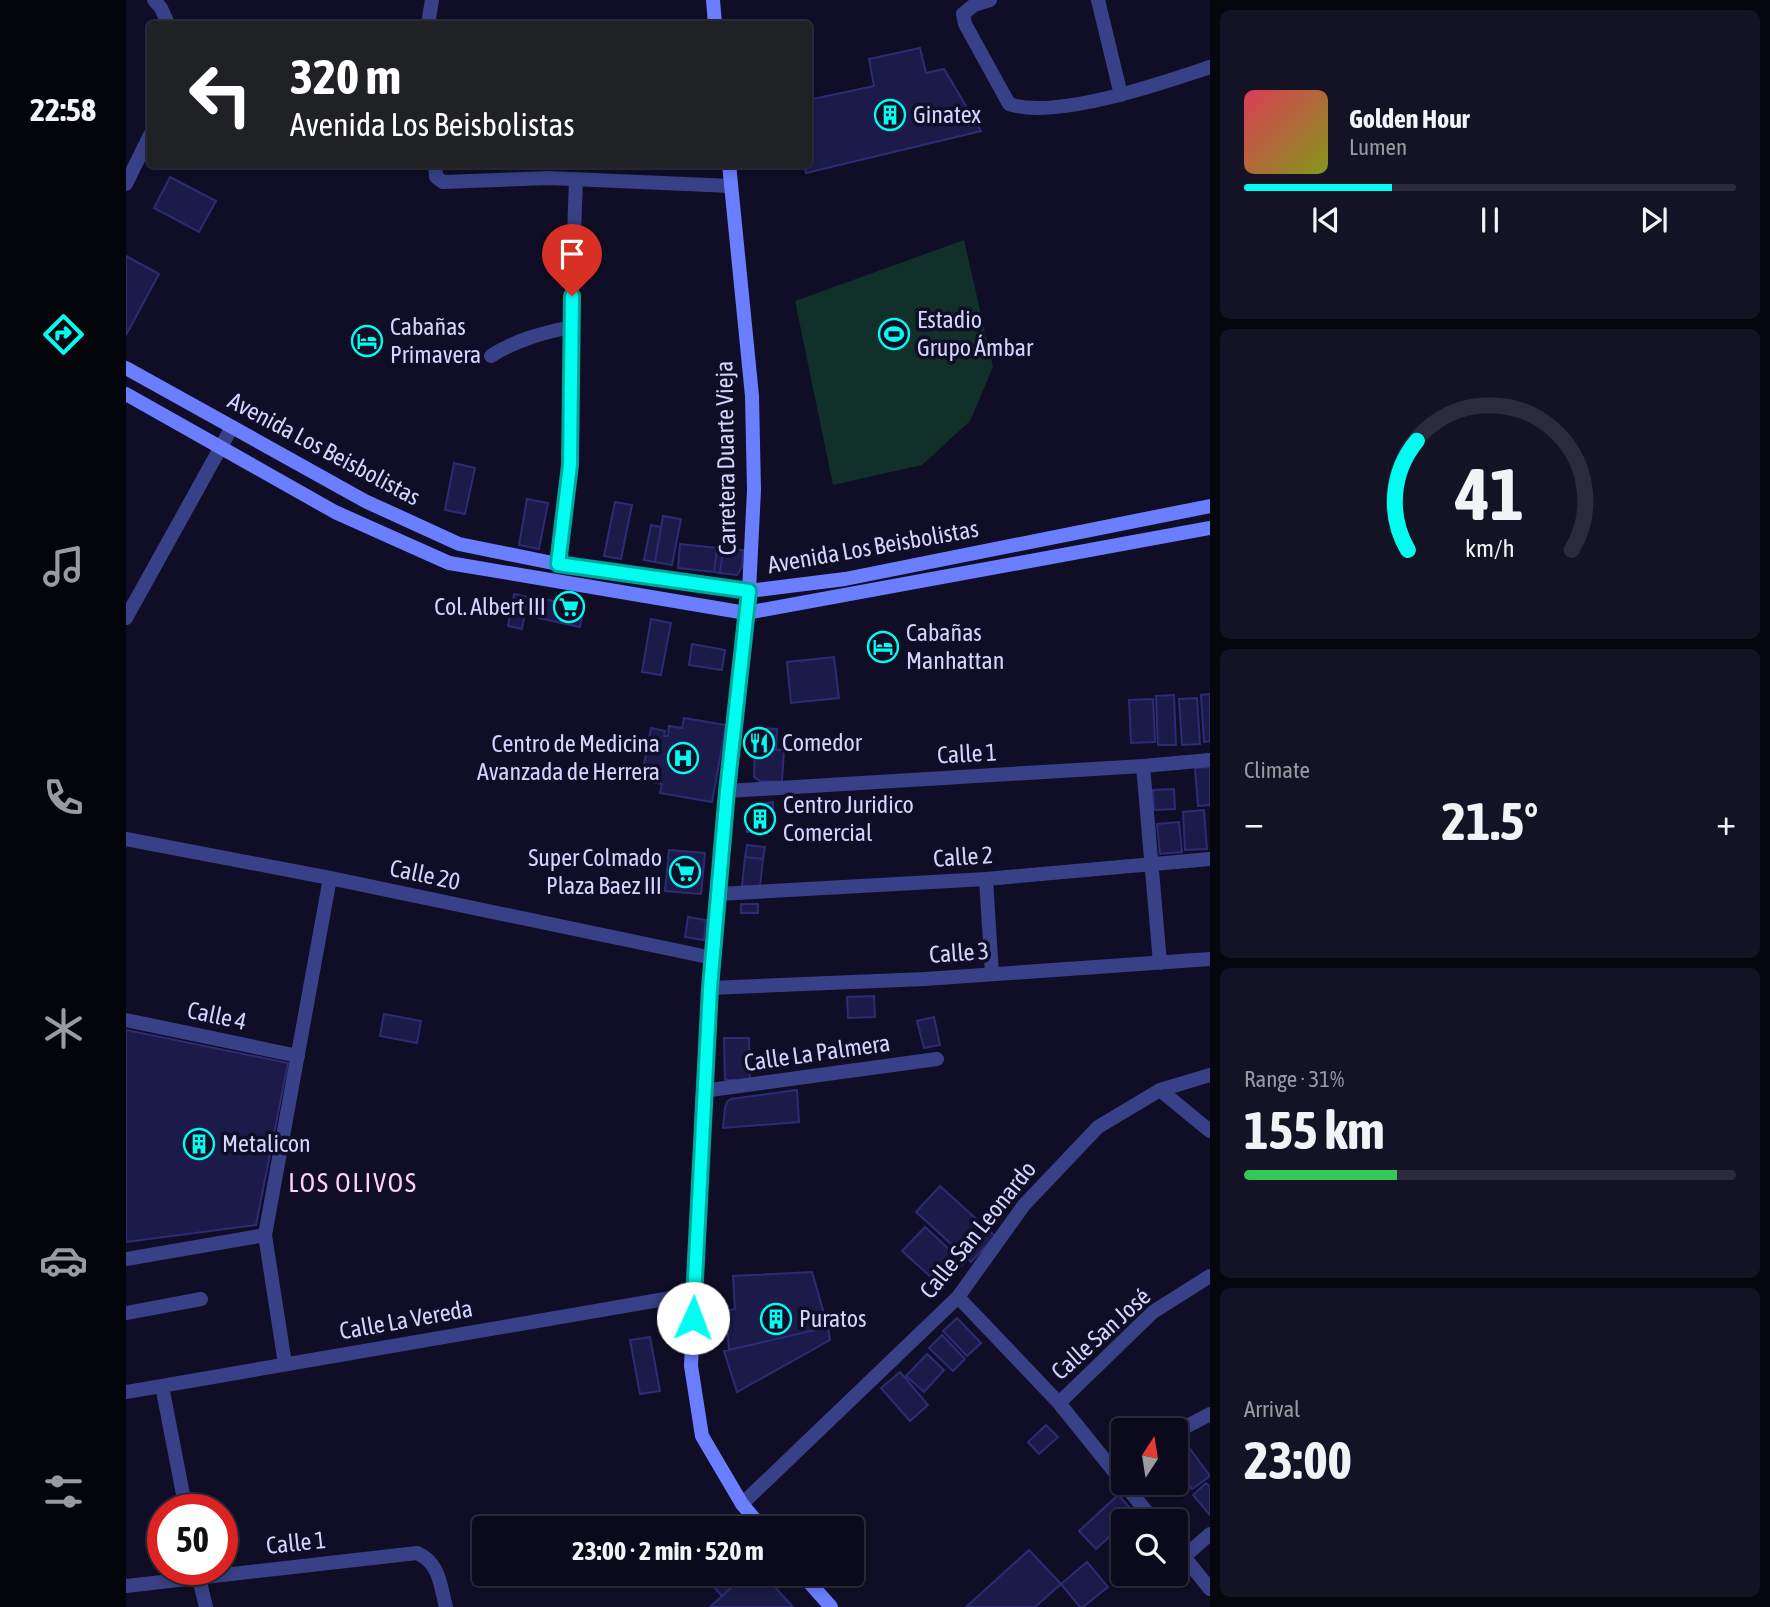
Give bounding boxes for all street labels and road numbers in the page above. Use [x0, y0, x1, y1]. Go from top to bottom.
street label: Carretera Duarte Vieja [710, 361, 741, 555]
street label: Avenida Los Beisbolistas [224, 387, 425, 511]
street label: Avenida Los Beisbolistas [765, 515, 980, 578]
street label: Calle 1 [936, 738, 998, 769]
street label: Calle 2 [932, 841, 994, 872]
street label: Calle 20 [387, 854, 463, 895]
street label: Calle 3 [928, 937, 990, 968]
street label: Calle 4 [185, 996, 249, 1035]
street label: Calle La Palmera [742, 1029, 892, 1076]
street label: Calle San Leonardo [914, 1156, 1041, 1304]
street label: Calle San José [1046, 1282, 1155, 1385]
street label: Calle La Vereda [337, 1295, 475, 1344]
street label: Calle 1 [265, 1526, 327, 1559]

